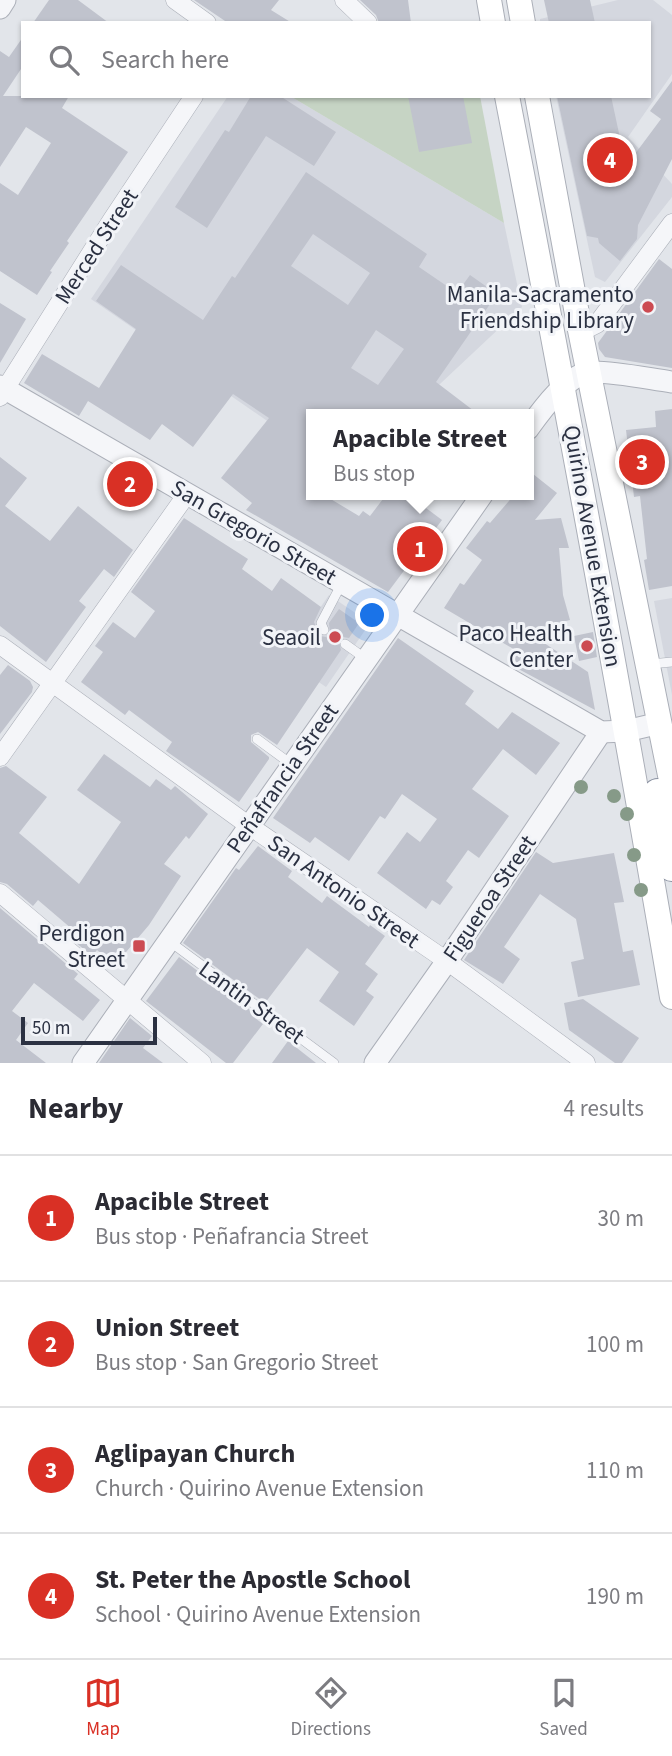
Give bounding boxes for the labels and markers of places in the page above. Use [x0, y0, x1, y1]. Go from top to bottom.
pin: 4 [587, 134, 633, 186]
place label: Manila-Sacramento Friendship Library [447, 278, 634, 337]
marker: Manila-Sacramento Friendship Library [640, 299, 656, 315]
pin: 3 [619, 436, 665, 488]
pin: 2 [107, 458, 153, 510]
pin: 1 [397, 523, 443, 575]
place label: Paco Health Center [458, 617, 574, 676]
place label: Seaoil [262, 621, 321, 654]
marker: Seaoil [327, 629, 343, 645]
marker: Paco Health Center [579, 638, 595, 654]
place label: Perdigon Street [39, 917, 125, 976]
marker: Perdigon Street [131, 938, 147, 954]

